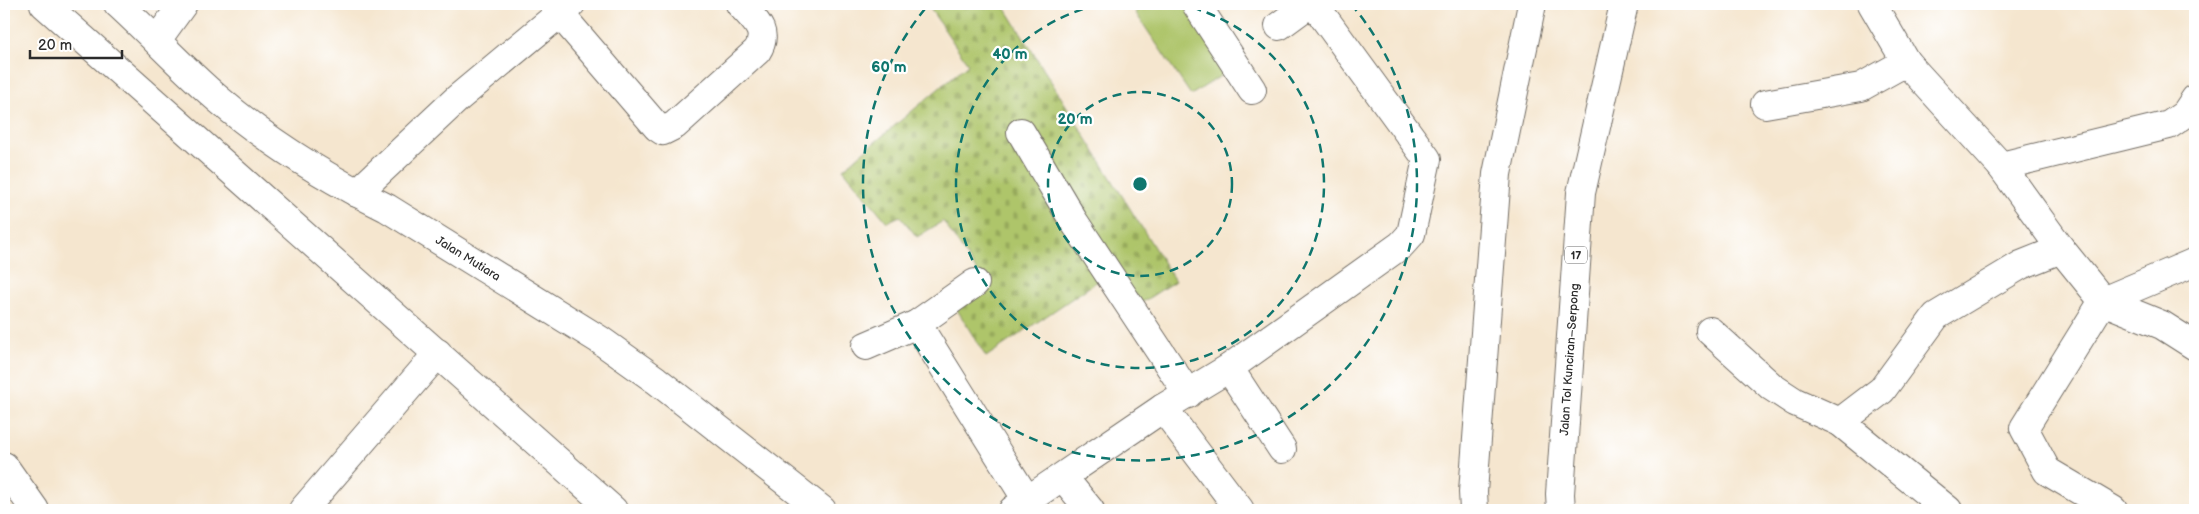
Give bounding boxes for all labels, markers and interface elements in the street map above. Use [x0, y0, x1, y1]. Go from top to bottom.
scale bar [30, 28, 122, 60]
text: 20 m [38, 36, 72, 55]
text: 40 m [992, 45, 1028, 64]
text: 60 m [871, 58, 907, 77]
text: 20 m [1058, 110, 1093, 129]
centre of rings [1131, 175, 1149, 193]
street label: Jalan Mutiara [433, 233, 503, 284]
road number: 17 [1565, 246, 1587, 264]
street label: Jalan Tol Kunciran–Serpong [1557, 283, 1582, 436]

